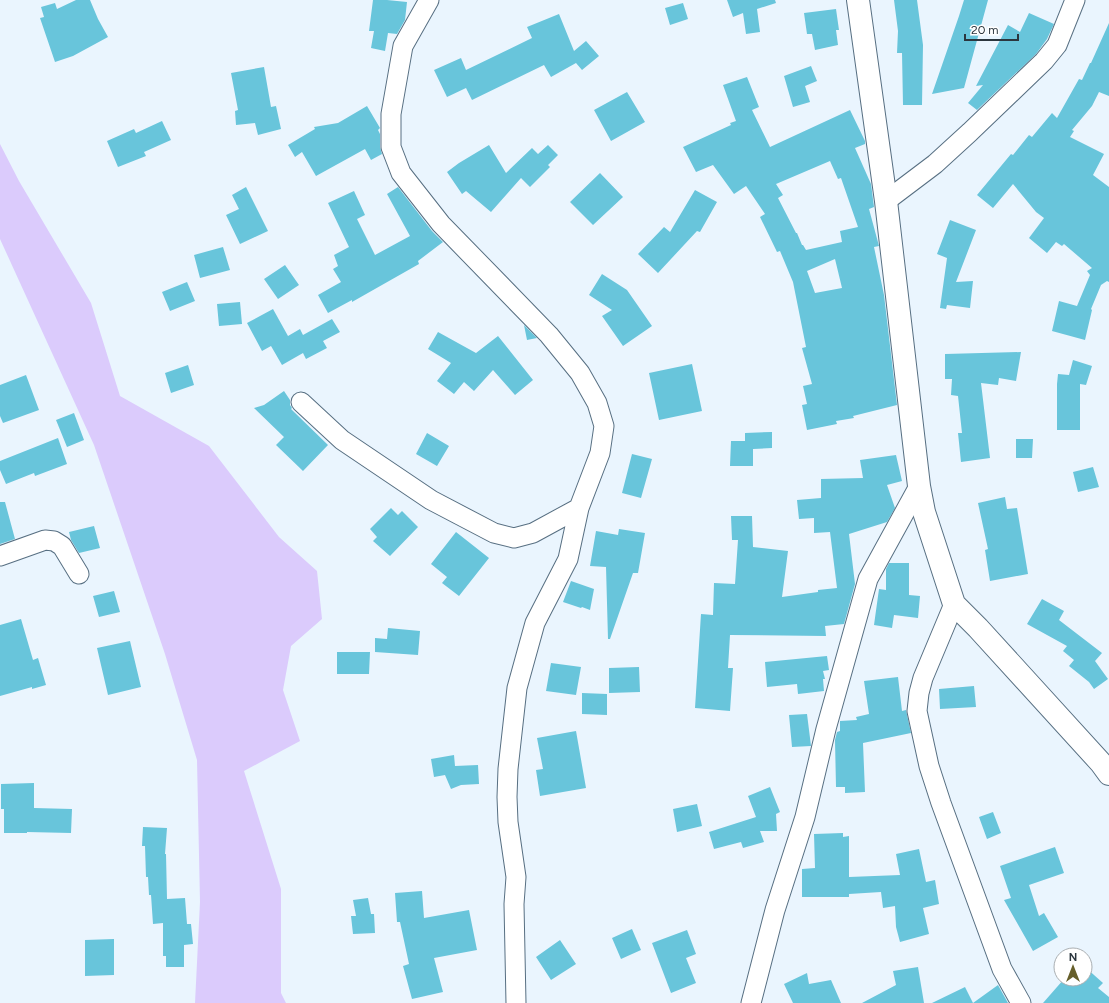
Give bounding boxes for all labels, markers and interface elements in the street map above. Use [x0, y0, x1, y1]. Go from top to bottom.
scale bar [965, 16, 1018, 42]
text: 20 m [971, 23, 999, 37]
north arrow [1053, 947, 1093, 987]
text: N [1069, 951, 1077, 964]

